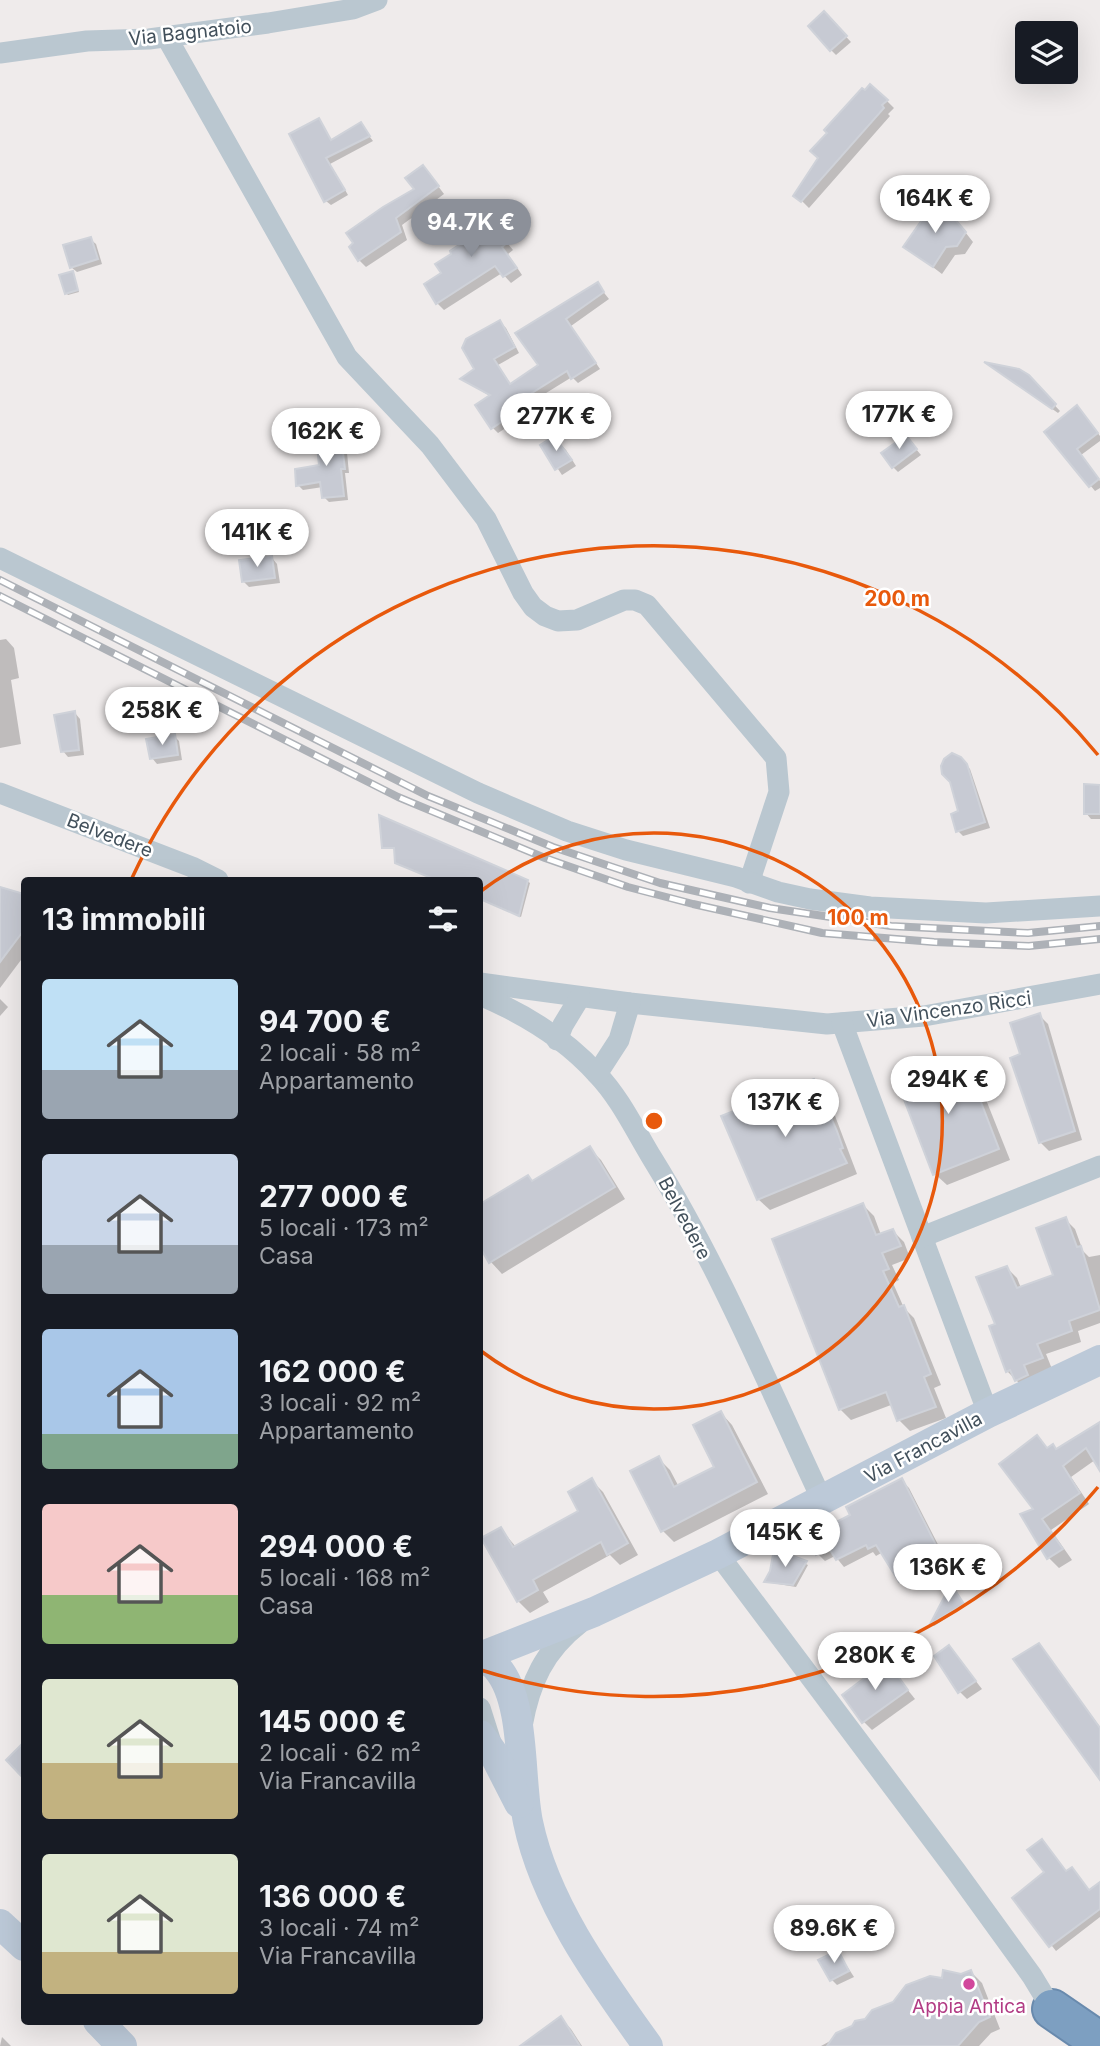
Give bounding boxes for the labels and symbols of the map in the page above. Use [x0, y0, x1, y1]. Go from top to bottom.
street label: Via Bagnatoio [127, 15, 253, 50]
pin: 164K € [878, 176, 992, 235]
pin: 94.7K € [406, 200, 536, 259]
pin: 177K € [842, 392, 956, 451]
pin: 277K € [499, 393, 613, 453]
pin: 162K € [269, 408, 383, 468]
pin: 141K € [200, 510, 314, 569]
text: 200 m [864, 586, 930, 611]
pin: 258K € [105, 688, 219, 747]
street label: Belvedere [64, 809, 156, 862]
text: 100 m [827, 905, 889, 930]
street label: Via Vincenzo Ricci [865, 987, 1033, 1032]
pin: 294K € [891, 1056, 1005, 1116]
pin: 137K € [728, 1080, 842, 1139]
centre of rings [642, 1109, 666, 1133]
street label: Belvedere [653, 1173, 716, 1263]
street label: Via Francavilla [860, 1407, 986, 1488]
pin: 145K € [728, 1510, 842, 1569]
pin: 136K € [891, 1544, 1005, 1604]
pin: 280K € [818, 1632, 932, 1692]
pin: 89.6K € [769, 1906, 899, 1965]
marker: Appia Antica [961, 1976, 977, 1992]
place label: Appia Antica [912, 1995, 1026, 2018]

